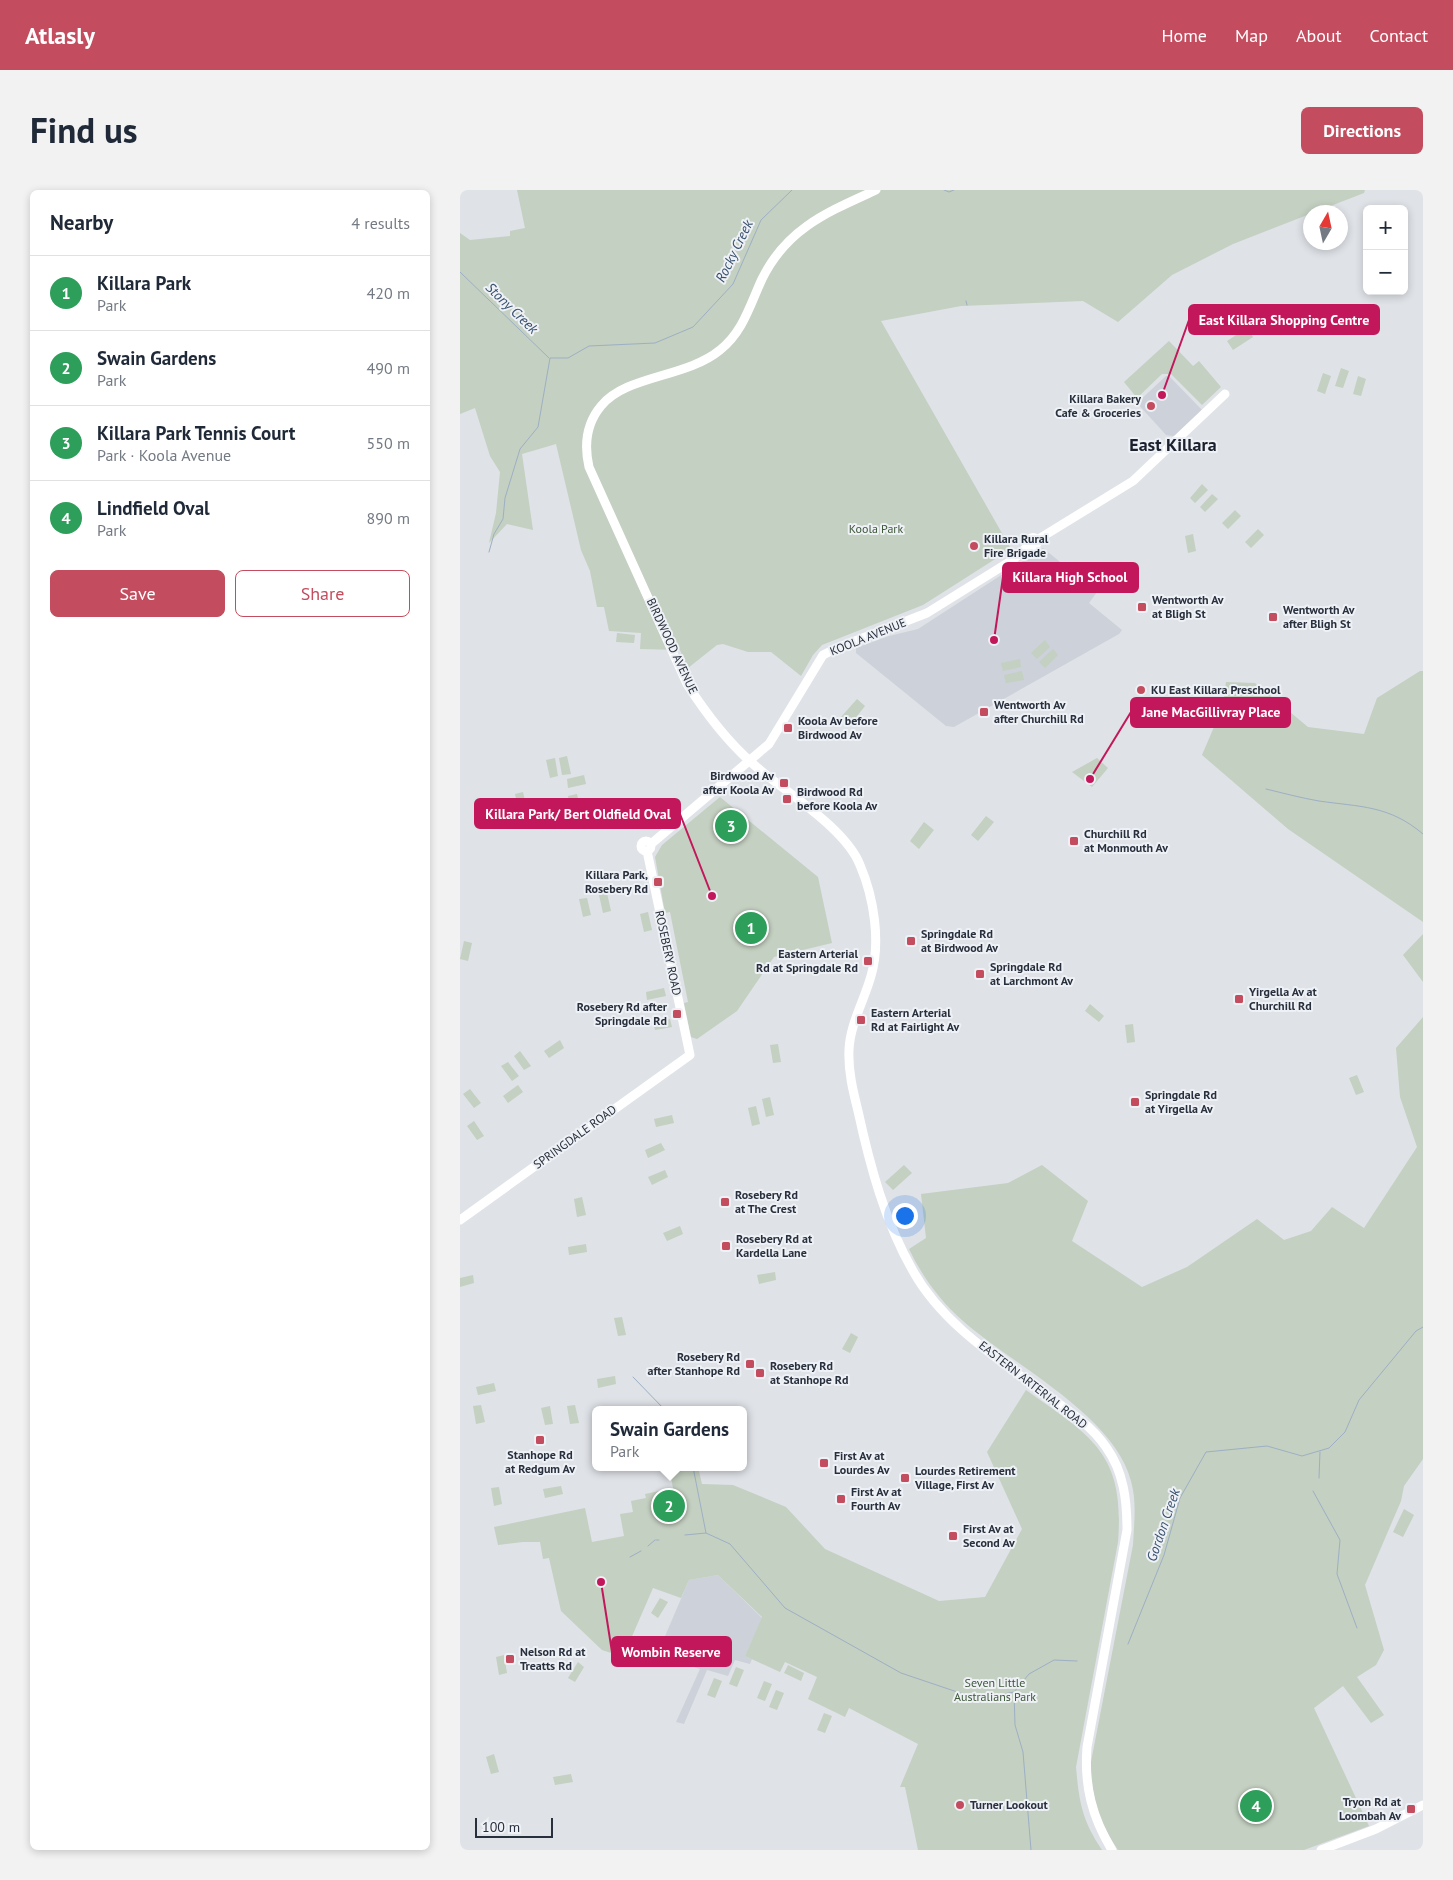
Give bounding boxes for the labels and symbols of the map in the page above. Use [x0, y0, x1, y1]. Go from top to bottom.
north arrow [1303, 205, 1348, 250]
water label: Rocky Creek [711, 216, 757, 285]
water label: Stony Creek [482, 279, 543, 338]
callout: East Killara Shopping Centre [1189, 305, 1379, 334]
text: East Killara Shopping Centre [1199, 311, 1369, 329]
place label: Killara Bakery Cafe & Groceries [1055, 391, 1141, 420]
marker: Killara Bakery Cafe & Groceries [1145, 400, 1157, 412]
district label: East Killara [1129, 433, 1217, 456]
park label: Koola Park [849, 521, 903, 536]
place label: Killara Rural Fire Brigade [984, 531, 1049, 560]
marker: Killara Rural Fire Brigade [968, 540, 980, 552]
callout: Killara High School [1003, 563, 1138, 592]
text: Killara High School [1013, 568, 1128, 586]
place label: Wentworth Av at Bligh St [1152, 592, 1224, 621]
street label: BIRDWOOD AVENUE [644, 595, 701, 696]
marker: Wentworth Av at Bligh St [1136, 601, 1148, 613]
place label: Wentworth Av after Bligh St [1283, 602, 1355, 631]
marker: Wentworth Av after Bligh St [1267, 611, 1279, 623]
street label: KOOLA AVENUE [828, 614, 908, 659]
place label: KU East Killara Preschool [1151, 682, 1281, 697]
marker: KU East Killara Preschool [1135, 684, 1147, 696]
place label: Wentworth Av after Churchill Rd [994, 697, 1084, 726]
callout: Jane MacGillivray Place [1131, 698, 1290, 727]
text: Jane MacGillivray Place [1141, 703, 1280, 721]
marker: Wentworth Av after Churchill Rd [978, 706, 990, 718]
place label: Koola Av before Birdwood Av [798, 713, 878, 742]
marker: Koola Av before Birdwood Av [782, 722, 794, 734]
place label: Birdwood Av after Koola Av [703, 768, 774, 797]
marker: Birdwood Av after Koola Av [778, 777, 790, 789]
place label: Birdwood Rd before Koola Av [797, 784, 877, 813]
marker: Birdwood Rd before Koola Av [781, 793, 793, 805]
callout: Killara Park/ Bert Oldfield Oval [475, 799, 680, 828]
text: Killara Park/ Bert Oldfield Oval [485, 805, 672, 823]
pin: 3 [715, 807, 747, 845]
place label: Churchill Rd at Monmouth Av [1084, 826, 1168, 855]
marker: Churchill Rd at Monmouth Av [1068, 835, 1080, 847]
place label: Killara Park, Rosebery Rd [585, 867, 648, 896]
marker: Killara Park, Rosebery Rd [652, 876, 664, 888]
street label: ROSEBERY ROAD [652, 909, 685, 997]
pin: 1 [735, 909, 767, 947]
place label: Springdale Rd at Birdwood Av [921, 926, 998, 955]
marker: Springdale Rd at Birdwood Av [905, 935, 917, 947]
place label: Eastern Arterial Rd at Springdale Rd [756, 946, 858, 975]
marker: Eastern Arterial Rd at Springdale Rd [862, 955, 874, 967]
place label: Springdale Rd at Larchmont Av [990, 959, 1073, 988]
marker: Springdale Rd at Larchmont Av [974, 968, 986, 980]
place label: Yirgella Av at Churchill Rd [1248, 984, 1318, 1013]
marker: Yirgella Av at Churchill Rd [1233, 993, 1245, 1005]
place label: Rosebery Rd after Springdale Rd [577, 999, 668, 1028]
place label: Eastern Arterial Rd at Fairlight Av [871, 1005, 959, 1034]
marker: Rosebery Rd after Springdale Rd [671, 1008, 683, 1020]
marker: Eastern Arterial Rd at Fairlight Av [855, 1014, 867, 1026]
place label: Springdale Rd at Yirgella Av [1145, 1087, 1217, 1116]
marker: Springdale Rd at Yirgella Av [1129, 1096, 1141, 1108]
street label: SPRINGDALE ROAD [530, 1101, 619, 1172]
place label: Rosebery Rd at The Crest [735, 1187, 798, 1216]
marker: Rosebery Rd at The Crest [719, 1196, 731, 1208]
your location [892, 1203, 918, 1229]
place label: Rosebery Rd at Kardella Lane [736, 1231, 813, 1260]
marker: Rosebery Rd at Kardella Lane [720, 1240, 732, 1252]
street label: EASTERN ARTERIAL ROAD [976, 1338, 1091, 1432]
place label: Rosebery Rd after Stanhope Rd [647, 1349, 740, 1378]
marker: Rosebery Rd after Stanhope Rd [744, 1358, 756, 1370]
place label: Rosebery Rd at Stanhope Rd [770, 1358, 849, 1387]
marker: Rosebery Rd at Stanhope Rd [754, 1367, 766, 1379]
marker: Stanhope Rd at Redgum Av [534, 1434, 546, 1446]
place label: Stanhope Rd at Redgum Av [505, 1447, 575, 1476]
place label: First Av at Lourdes Av [834, 1448, 890, 1477]
marker: First Av at Lourdes Av [818, 1457, 830, 1469]
place label: Lourdes Retirement Village, First Av [914, 1463, 1016, 1492]
marker: Lourdes Retirement Village, First Av [899, 1472, 911, 1484]
place label: First Av at Fourth Av [851, 1484, 902, 1513]
water label: Gordon Creek [1142, 1486, 1184, 1564]
pin: 2 [653, 1487, 685, 1525]
marker: First Av at Fourth Av [835, 1493, 847, 1505]
place label: First Av at Second Av [963, 1521, 1015, 1550]
marker: First Av at Second Av [947, 1530, 959, 1542]
callout: Wombin Reserve [612, 1637, 731, 1666]
text: Wombin Reserve [621, 1643, 721, 1661]
place label: Nelson Rd at Treatts Rd [520, 1644, 586, 1673]
marker: Nelson Rd at Treatts Rd [504, 1653, 516, 1665]
park label: Seven Little Australians Park [954, 1675, 1036, 1704]
pin: 4 [1240, 1787, 1272, 1825]
place label: Tryon Rd at Loombah Av [1339, 1794, 1402, 1823]
place label: Turner Lookout [970, 1797, 1048, 1812]
marker: Turner Lookout [954, 1799, 966, 1811]
marker: Tryon Rd at Loombah Av [1405, 1803, 1417, 1815]
scale bar [475, 1815, 552, 1838]

